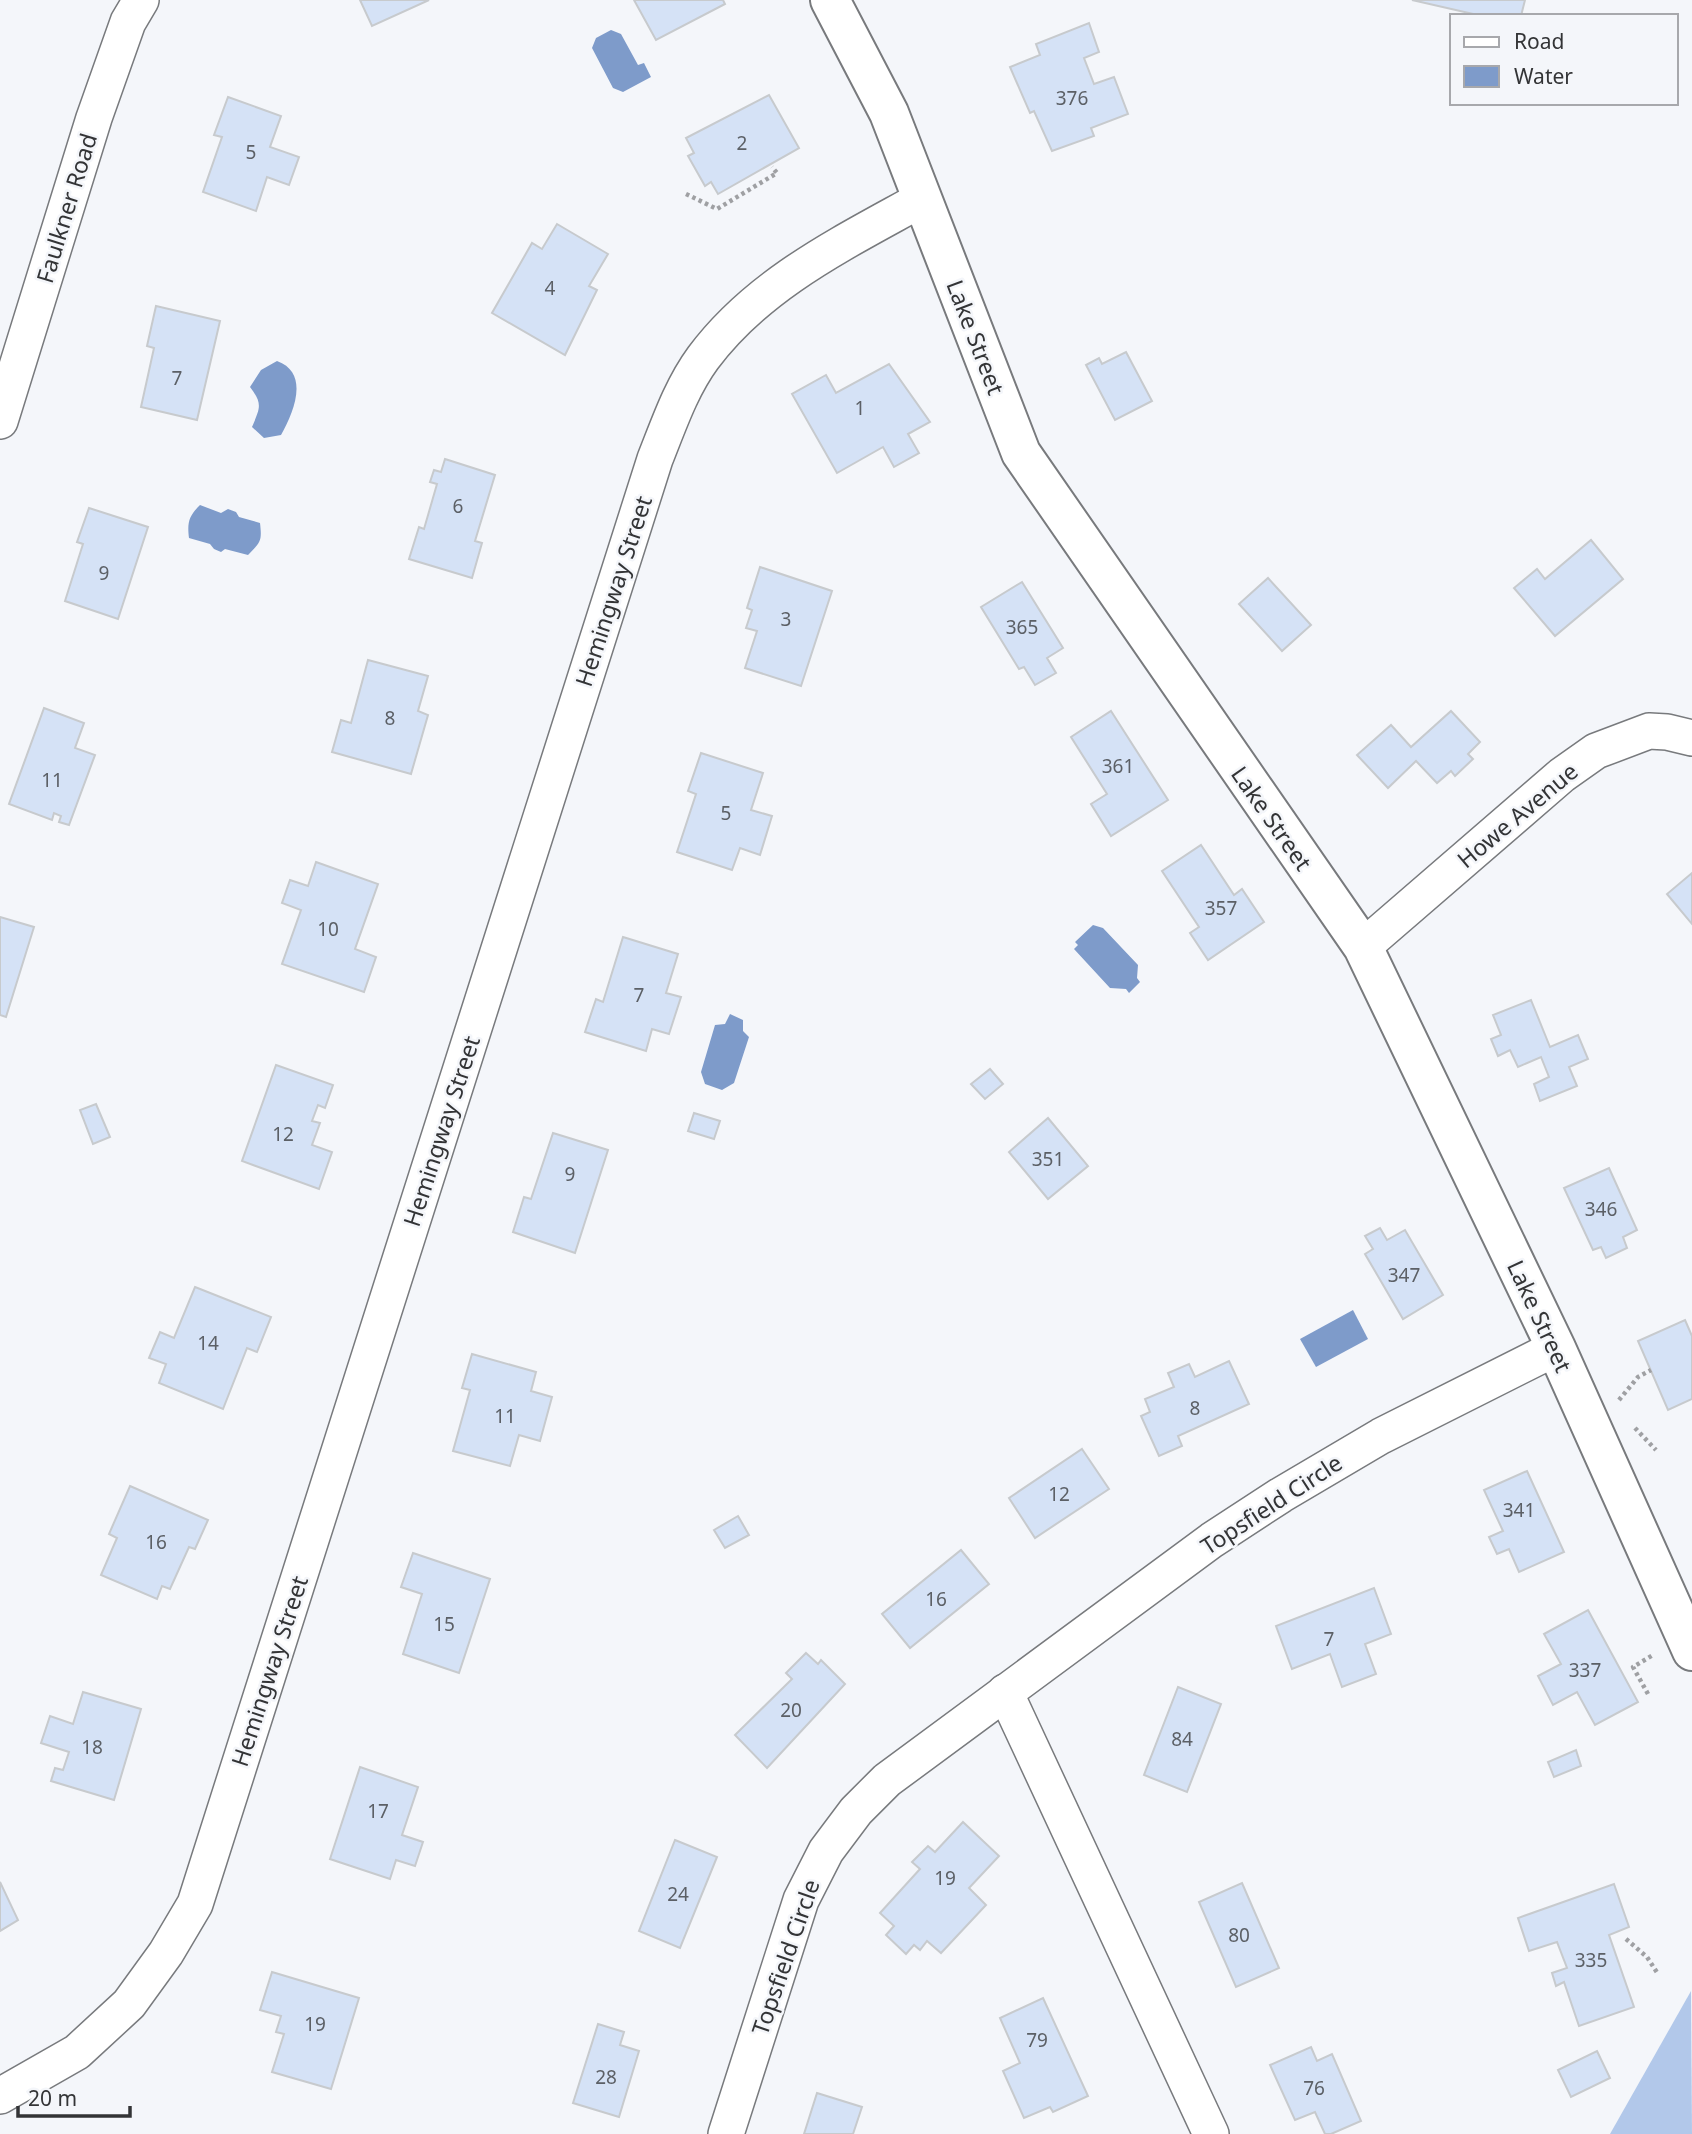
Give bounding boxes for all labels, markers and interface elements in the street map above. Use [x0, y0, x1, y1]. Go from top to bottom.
legend [1450, 14, 1678, 105]
text: Road [1514, 27, 1564, 55]
text: Water [1514, 62, 1573, 90]
house number: 376 [1056, 85, 1088, 111]
street label: Faulkner Road [28, 129, 104, 287]
house number: 2 [737, 130, 747, 156]
house number: 5 [246, 139, 256, 165]
house number: 4 [545, 275, 556, 301]
street label: Lake Street [939, 275, 1013, 399]
house number: 7 [172, 365, 182, 391]
house number: 1 [855, 395, 865, 421]
street label: Hemingway Street [567, 492, 659, 690]
house number: 6 [453, 493, 463, 519]
house number: 9 [99, 560, 109, 586]
house number: 3 [781, 606, 791, 632]
house number: 365 [1006, 614, 1038, 640]
house number: 8 [385, 705, 395, 731]
house number: 361 [1102, 753, 1134, 779]
street label: Howe Avenue [1450, 755, 1584, 875]
street label: Lake Street [1224, 760, 1320, 876]
house number: 11 [41, 767, 63, 793]
house number: 5 [721, 800, 731, 826]
house number: 357 [1205, 895, 1237, 921]
house number: 10 [317, 916, 339, 942]
house number: 7 [634, 982, 644, 1008]
street label: Hemingway Street [395, 1032, 487, 1230]
house number: 12 [272, 1121, 294, 1147]
house number: 351 [1032, 1146, 1064, 1172]
house number: 9 [565, 1161, 575, 1187]
house number: 346 [1585, 1196, 1617, 1222]
street label: Lake Street [1500, 1255, 1580, 1377]
house number: 347 [1388, 1262, 1420, 1288]
house number: 14 [197, 1330, 219, 1356]
house number: 8 [1190, 1395, 1200, 1421]
house number: 11 [494, 1403, 516, 1429]
street label: Topsfield Circle [1194, 1446, 1348, 1562]
house number: 12 [1048, 1481, 1070, 1507]
house number: 341 [1503, 1497, 1535, 1523]
house number: 16 [145, 1529, 167, 1555]
street label: Hemingway Street [223, 1572, 315, 1770]
house number: 16 [925, 1586, 947, 1612]
house number: 15 [433, 1611, 455, 1637]
house number: 7 [1324, 1626, 1334, 1652]
house number: 337 [1569, 1657, 1601, 1683]
house number: 20 [780, 1697, 802, 1723]
house number: 84 [1171, 1726, 1193, 1752]
house number: 18 [81, 1734, 103, 1760]
house number: 17 [367, 1798, 389, 1824]
house number: 19 [934, 1865, 956, 1891]
street label: Topsfield Circle [743, 1875, 827, 2039]
house number: 24 [667, 1881, 689, 1907]
house number: 80 [1228, 1922, 1250, 1948]
house number: 335 [1575, 1947, 1607, 1973]
house number: 19 [304, 2011, 326, 2037]
house number: 79 [1026, 2027, 1048, 2053]
house number: 28 [595, 2064, 617, 2090]
scale bar [18, 2074, 130, 2118]
house number: 76 [1303, 2075, 1325, 2101]
text: 20 m [28, 2084, 77, 2112]

